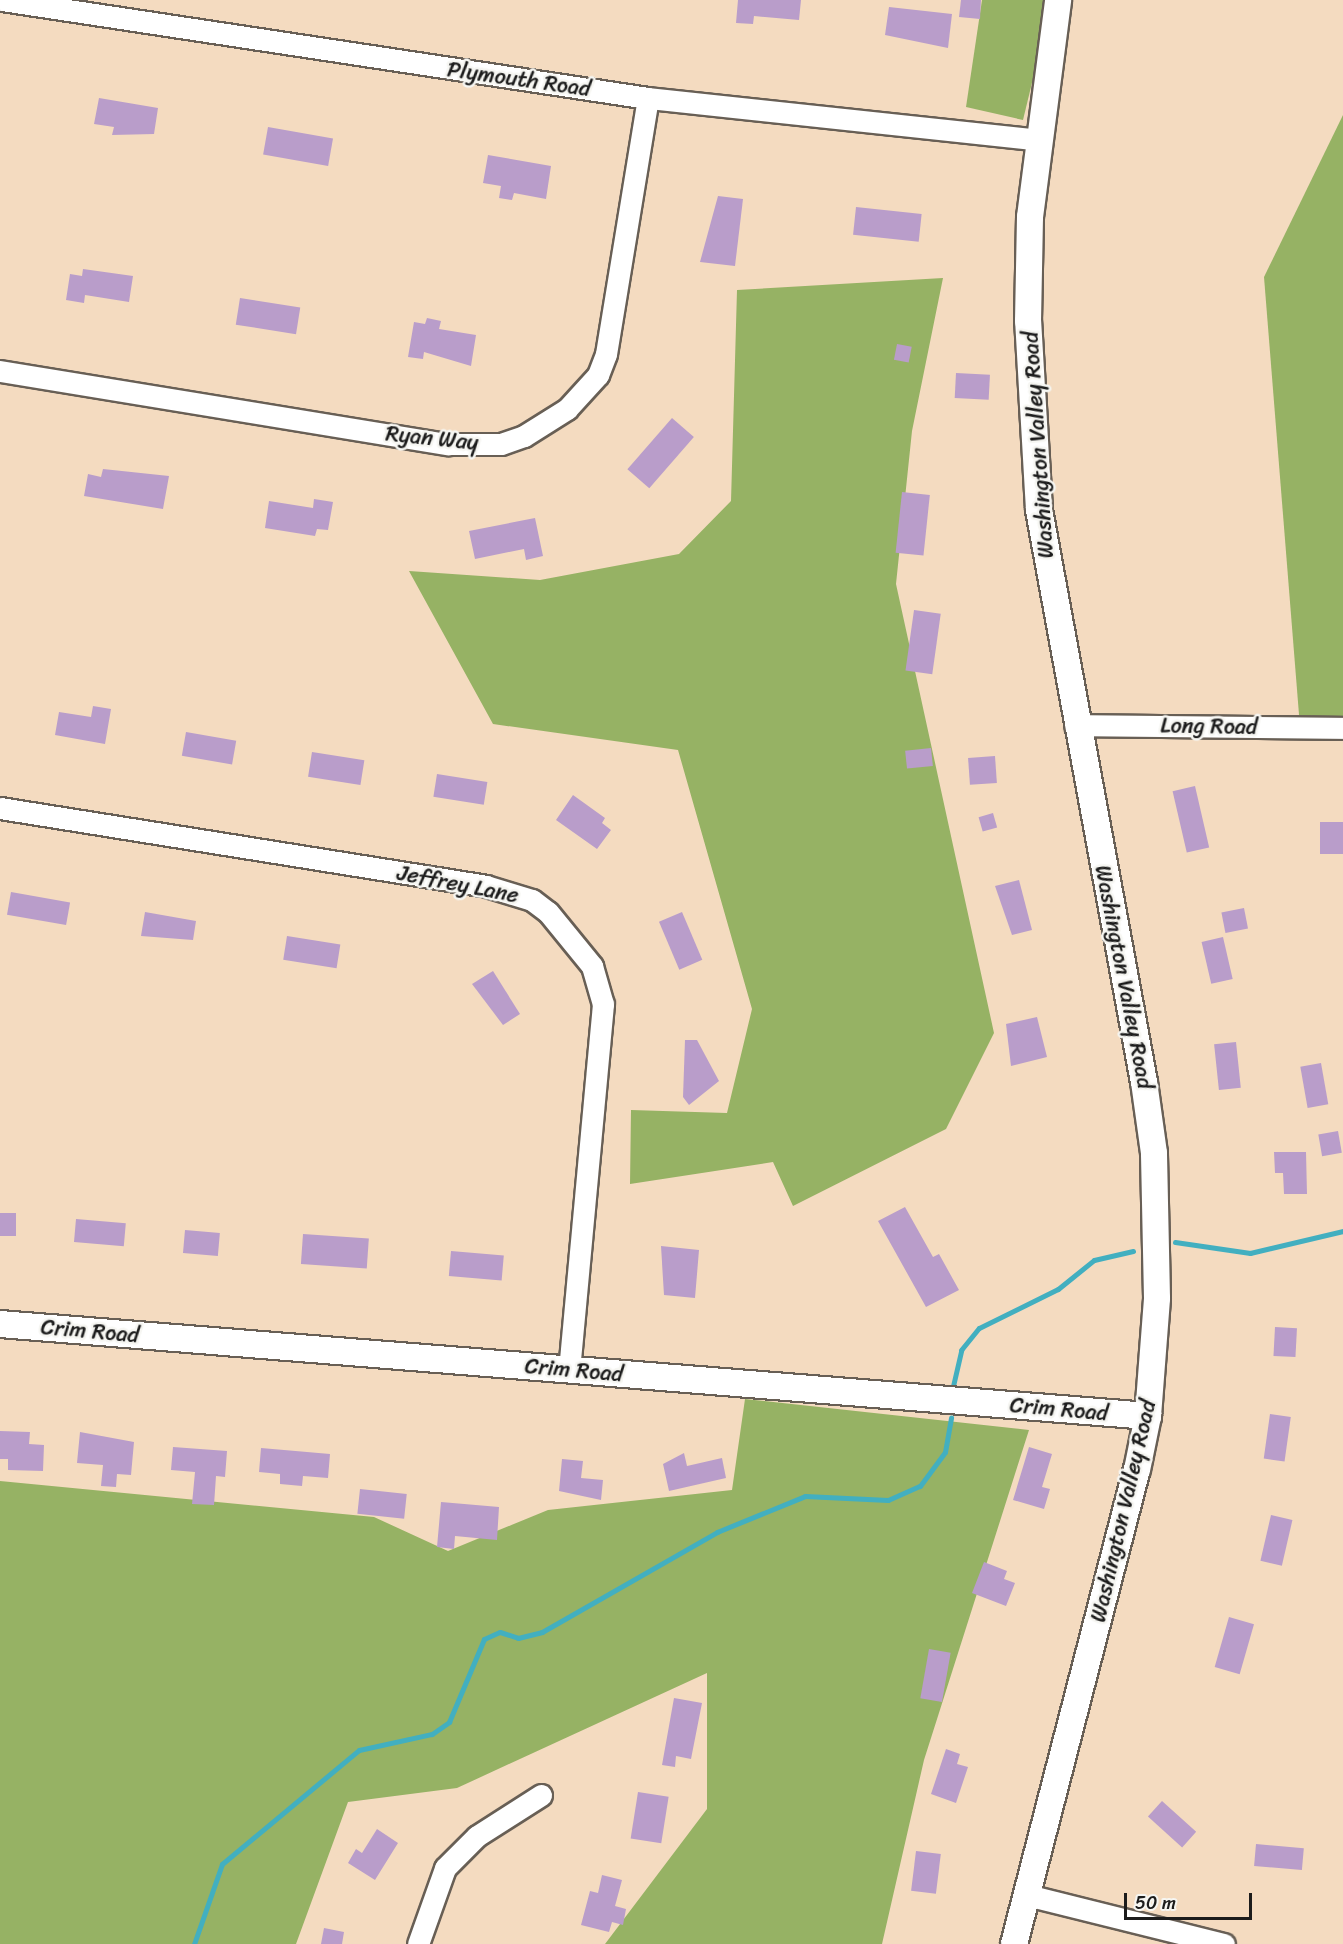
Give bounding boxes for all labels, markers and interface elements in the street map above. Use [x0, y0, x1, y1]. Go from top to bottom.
street label: Plymouth Road [445, 56, 593, 102]
street label: Washington Valley Road [1017, 331, 1059, 559]
street label: Ryan Way [384, 420, 480, 456]
street label: Long Road [1160, 712, 1258, 740]
street label: Jeffrey Lane [395, 859, 521, 909]
street label: Washington Valley Road [1089, 863, 1159, 1091]
street label: Crim Road [40, 1314, 140, 1348]
street label: Crim Road [524, 1353, 624, 1387]
street label: Crim Road [1009, 1392, 1109, 1426]
street label: Washington Valley Road [1085, 1397, 1161, 1625]
scale bar [1127, 1881, 1254, 1919]
text: 50 m [1135, 1887, 1176, 1919]

